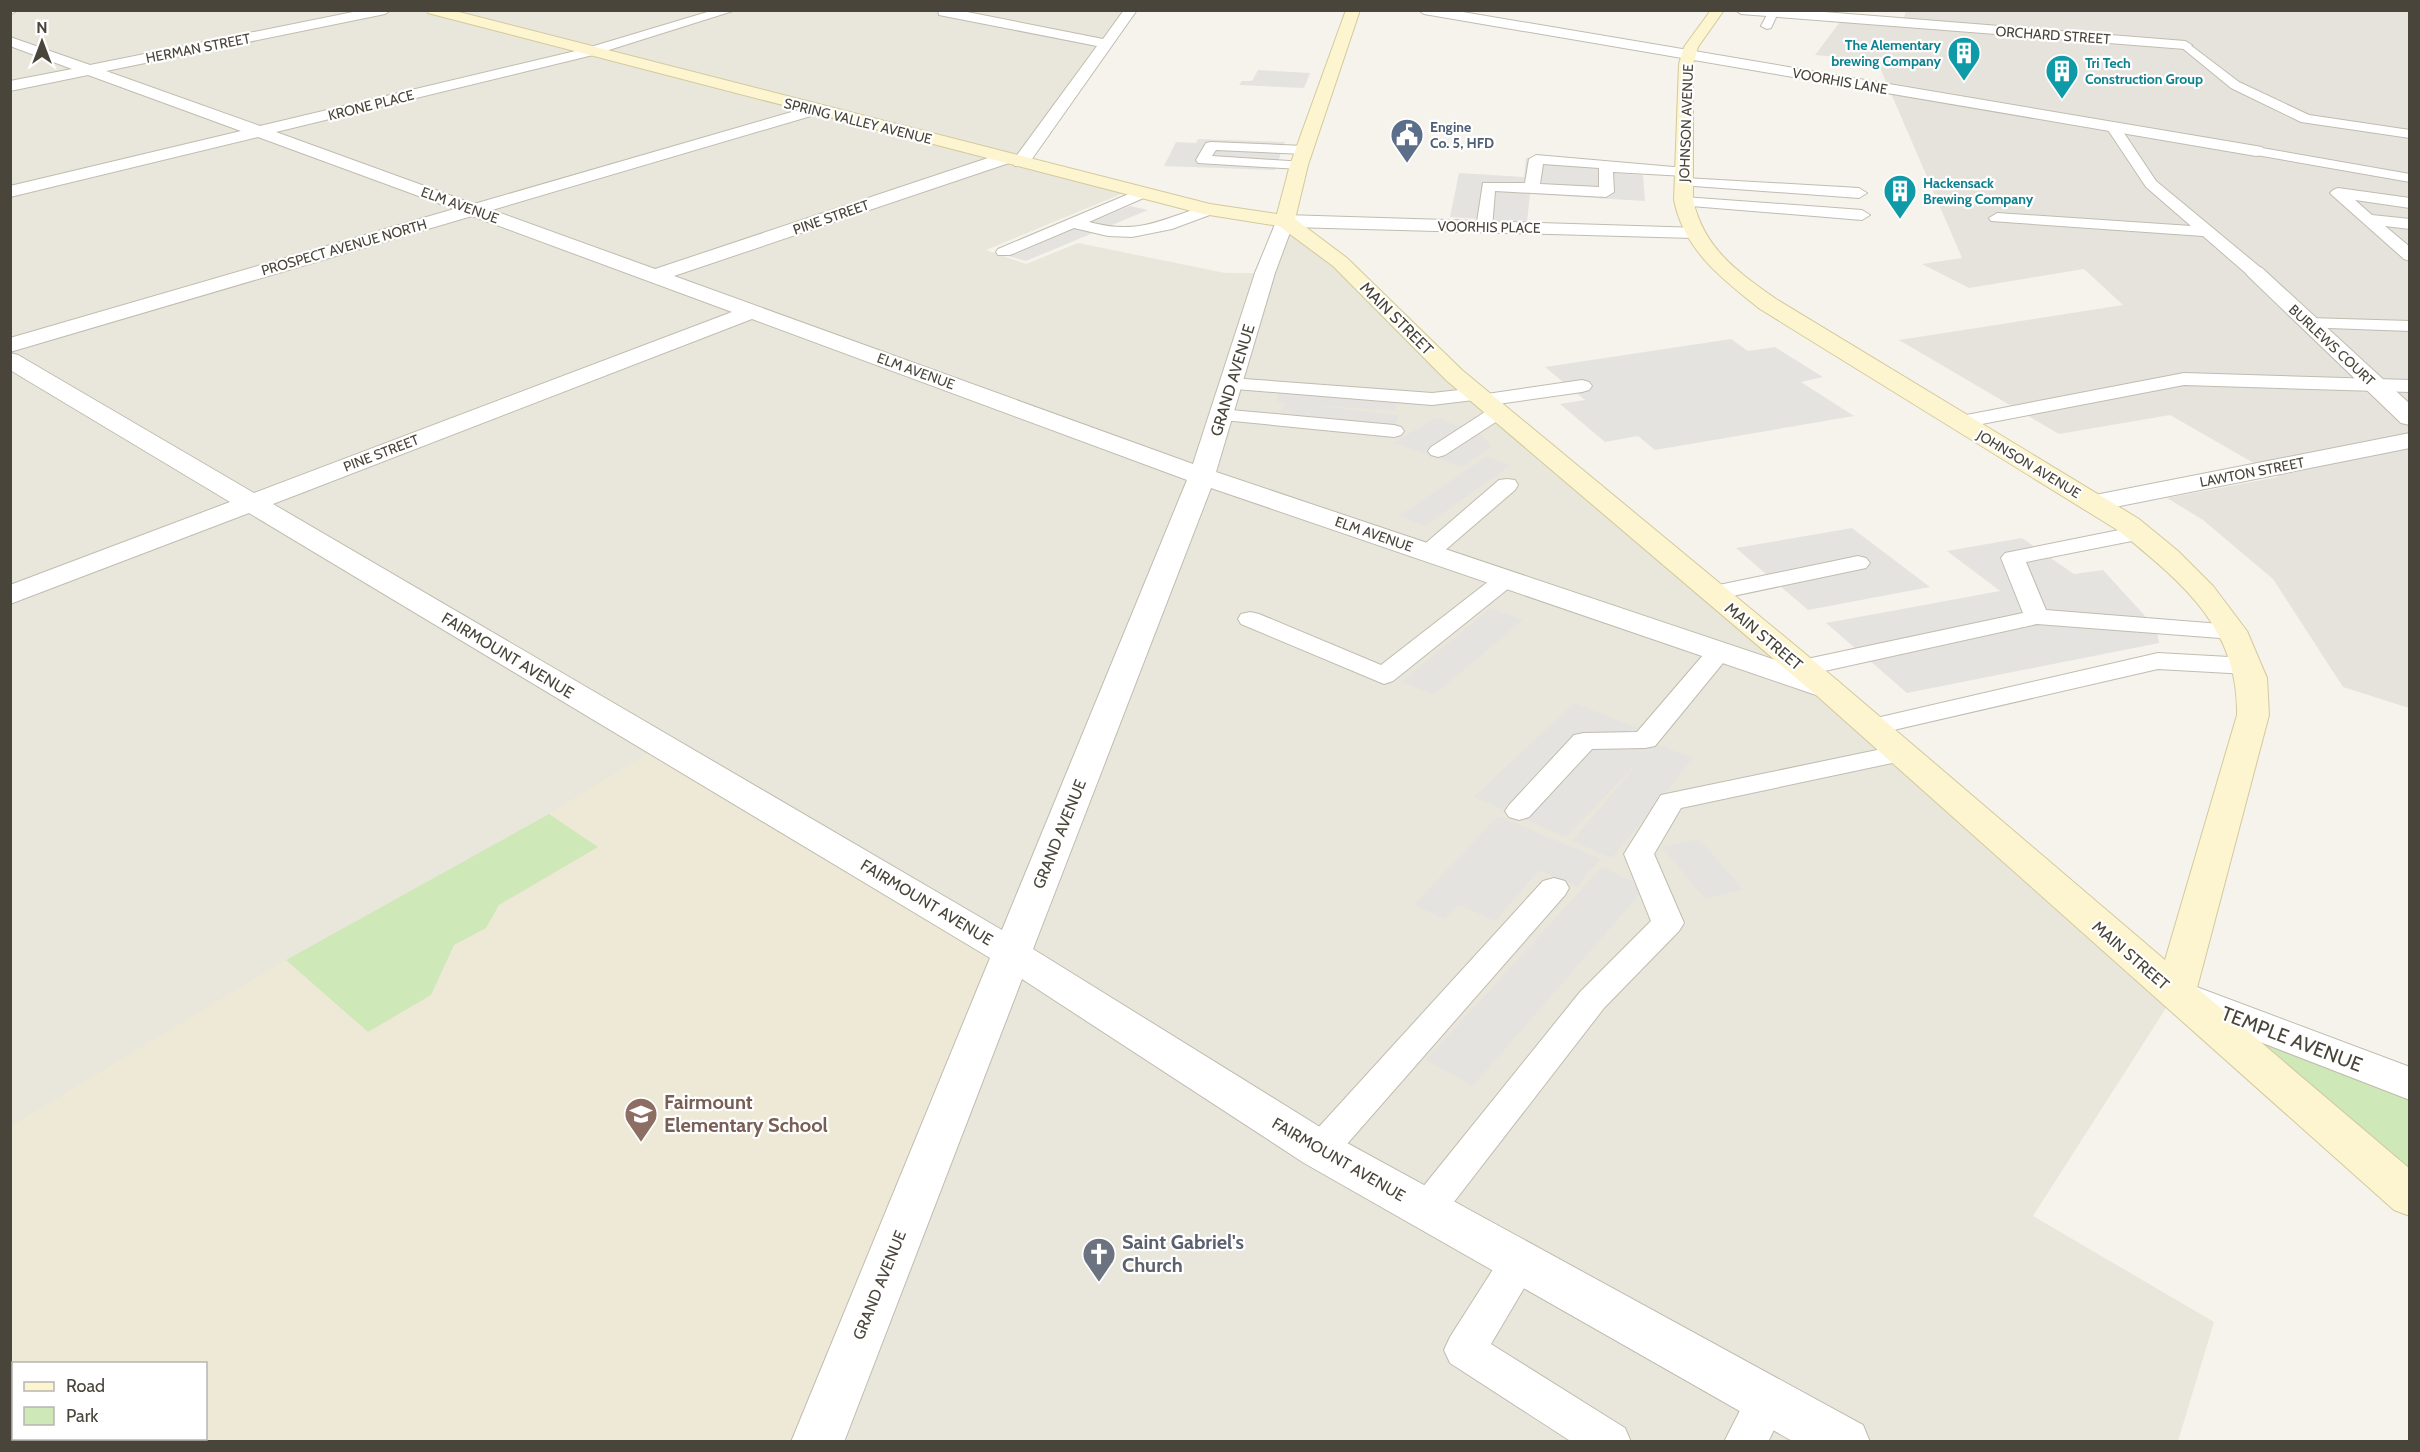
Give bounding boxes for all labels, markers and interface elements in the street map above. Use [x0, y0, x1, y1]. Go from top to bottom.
north arrow [12, 12, 72, 72]
text: N [36, 18, 48, 37]
street label: ORCHARD STREET [1995, 22, 2112, 48]
street label: HERMAN STREET [144, 29, 252, 67]
building icon: The Alementary brewing Company [1946, 35, 1982, 82]
place label: The Alementary brewing Company [1831, 36, 1941, 70]
building icon: Tri Tech Construction Group [2044, 53, 2080, 100]
place label: Tri Tech Construction Group [2085, 54, 2203, 88]
street label: JOHNSON AVENUE [1675, 63, 1697, 183]
street label: VOORHIS LANE [1791, 64, 1889, 98]
street label: KRONE PLACE [326, 86, 416, 124]
street label: SPRING VALLEY AVENUE [782, 94, 934, 148]
public building icon: Engine Co. 5, HFD [1389, 117, 1425, 164]
place label: Engine Co. 5, HFD [1430, 118, 1494, 152]
building icon: Hackensack Brewing Company [1882, 173, 1918, 220]
place label: Hackensack Brewing Company [1923, 174, 2034, 208]
street label: ELM AVENUE [419, 183, 501, 227]
street label: PINE STREET [791, 195, 872, 238]
street label: PROSPECT AVENUE NORTH [259, 215, 429, 279]
street label: VOORHIS PLACE [1437, 217, 1541, 237]
street label: MAIN STREET [1356, 278, 1437, 359]
street label: BURLEWS COURT [2285, 300, 2379, 390]
street label: GRAND AVENUE [1206, 322, 1259, 438]
street label: ELM AVENUE [875, 349, 957, 393]
street label: JOHNSON AVENUE [1973, 425, 2084, 502]
street label: PINE STREET [341, 430, 422, 476]
street label: LAWTON STREET [2198, 453, 2306, 491]
street label: ELM AVENUE [1333, 512, 1416, 556]
street label: MAIN STREET [1721, 598, 1807, 675]
street label: FAIRMOUNT AVENUE [438, 608, 577, 702]
street label: GRAND AVENUE [1029, 777, 1090, 892]
street label: FAIRMOUNT AVENUE [857, 855, 996, 949]
street label: MAIN STREET [2088, 917, 2173, 994]
street label: TEMPLE AVENUE [2218, 1001, 2366, 1077]
place label: Fairmount Elementary School [664, 1090, 828, 1137]
school or university icon: Fairmount Elementary School [623, 1096, 659, 1143]
street label: FAIRMOUNT AVENUE [1269, 1114, 1409, 1205]
street label: GRAND AVENUE [849, 1228, 910, 1343]
place label: Saint Gabriel's Church [1122, 1230, 1244, 1277]
church icon: Saint Gabriel's Church [1081, 1236, 1117, 1283]
legend [12, 1362, 207, 1440]
text: Road [66, 1375, 105, 1397]
text: Park [66, 1405, 99, 1427]

